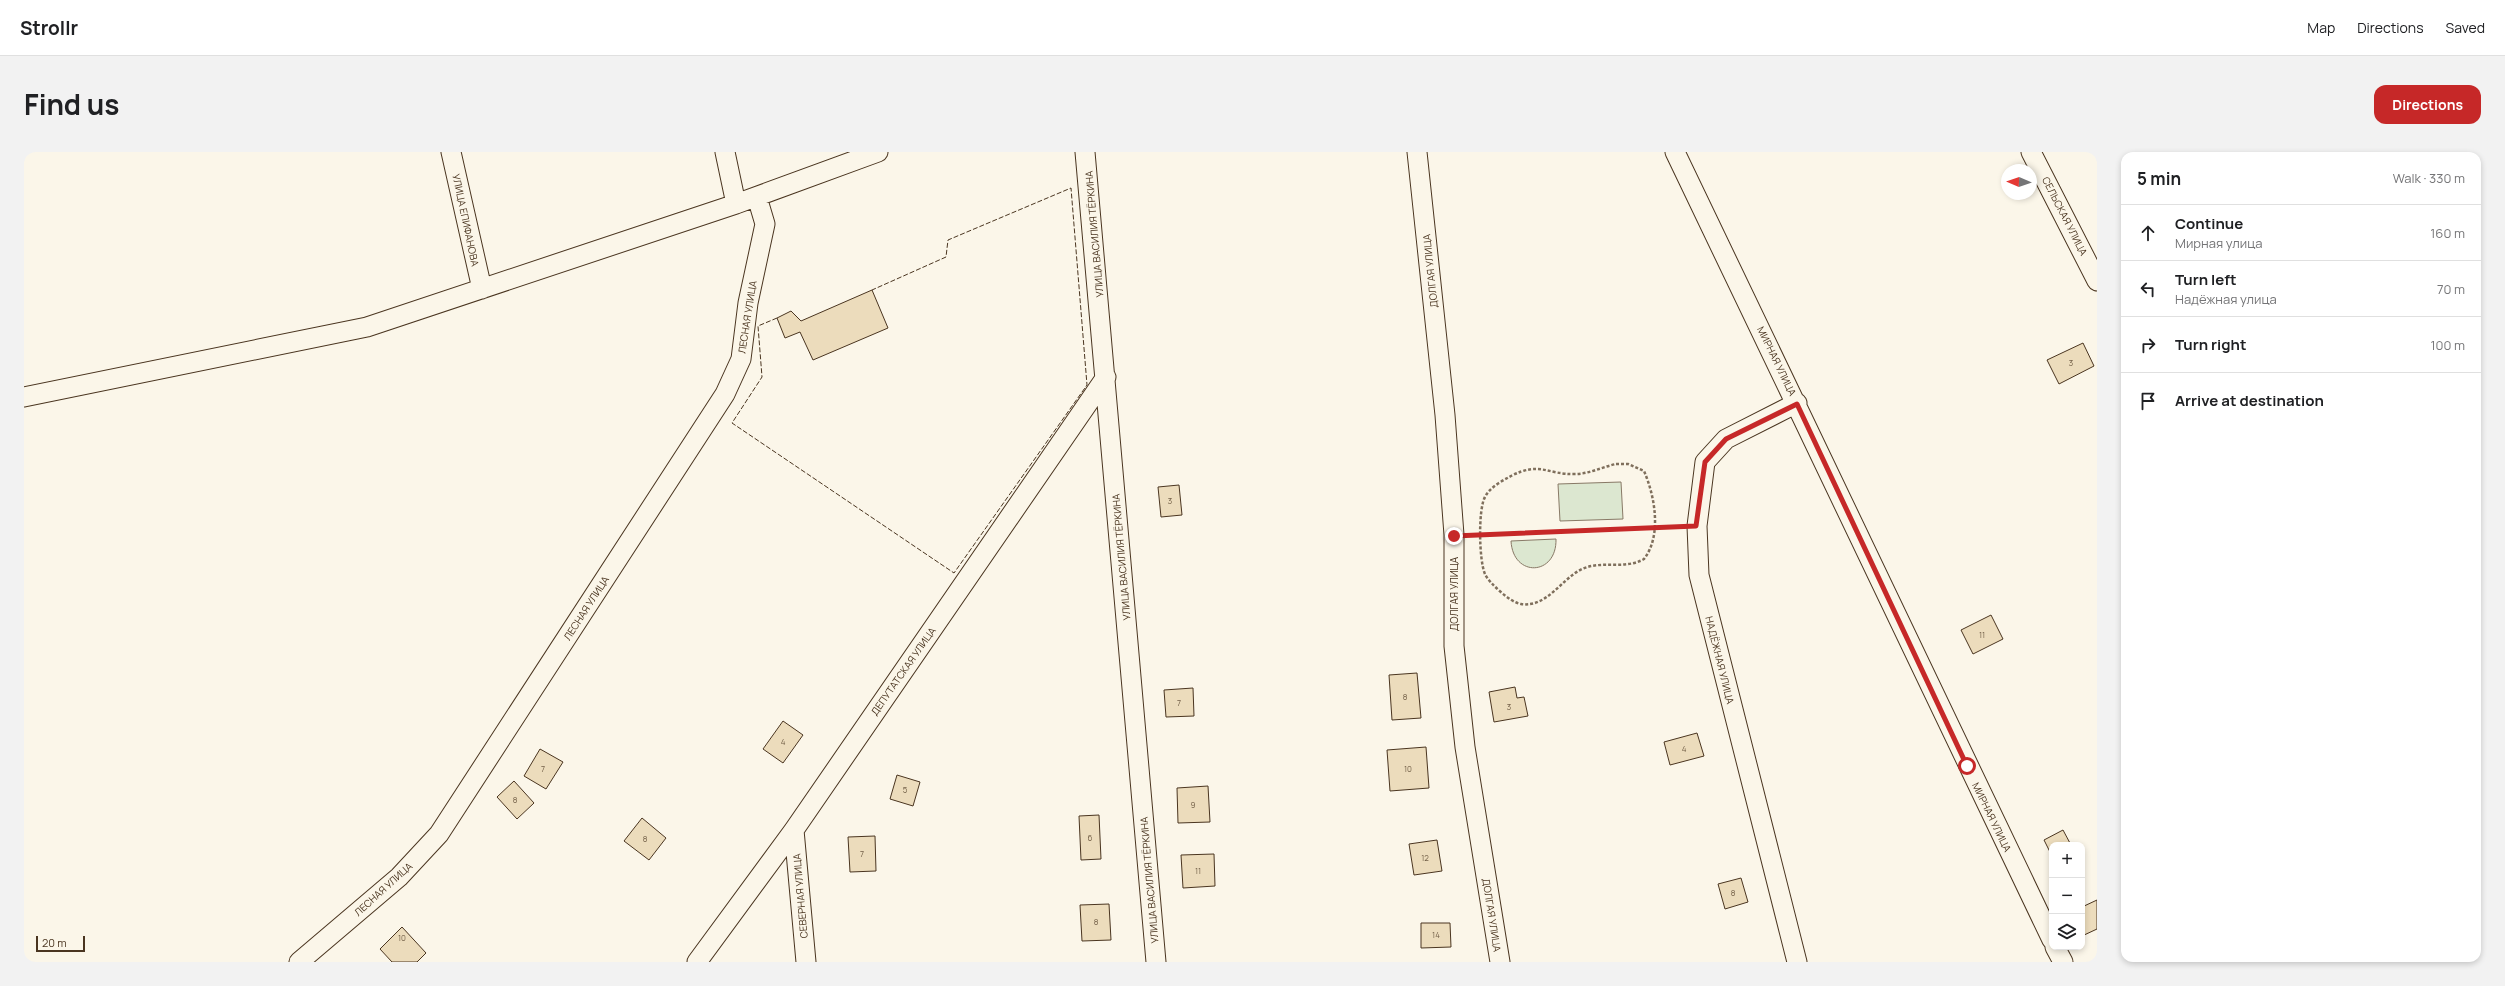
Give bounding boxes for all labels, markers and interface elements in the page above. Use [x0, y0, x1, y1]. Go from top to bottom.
text: Strollr [20, 15, 78, 41]
text: Map [2307, 18, 2335, 37]
text: Directions [2357, 18, 2424, 37]
text: Saved [2446, 18, 2485, 37]
text: Find us [24, 85, 119, 123]
button: Directions [2374, 85, 2481, 124]
north arrow [2001, 164, 2037, 200]
text: 5 min [2137, 167, 2181, 190]
street label: УЛИЦА ВАСИЛИЯ ТЁРКИНА [1081, 169, 1107, 298]
text: Walk · 330 m [2393, 169, 2465, 187]
street label: УЛИЦА ЕПИФАНОВА [449, 173, 483, 268]
street label: СЕЛЬСКАЯ УЛИЦА [2039, 174, 2091, 258]
text: Continue [2175, 213, 2243, 234]
icon: ahead [2137, 222, 2159, 244]
text: 160 m [2430, 224, 2465, 242]
street label: ДОЛГАЯ УЛИЦА [1419, 233, 1441, 309]
text: Мирная улица [2175, 234, 2262, 252]
text: Turn left [2175, 269, 2237, 290]
icon: left [2137, 278, 2159, 300]
street label: ЛЕСНАЯ УЛИЦА [734, 279, 760, 355]
text: 70 m [2437, 280, 2465, 298]
text: Надёжная улица [2175, 290, 2277, 308]
street label: МИРНАЯ УЛИЦА [1754, 324, 1800, 399]
icon: right [2137, 334, 2159, 356]
text: Turn right [2175, 334, 2246, 355]
text: 100 m [2430, 336, 2465, 354]
house number: 3 [2069, 357, 2073, 368]
icon: arrive [2137, 390, 2159, 412]
text: Arrive at destination [2175, 390, 2324, 411]
street label: УЛИЦА ВАСИЛИЯ ТЁРКИНА [1108, 492, 1134, 621]
house number: 3 [1168, 495, 1172, 506]
route end [1445, 527, 1463, 545]
street label: ДОЛГАЯ УЛИЦА [1447, 556, 1461, 631]
street label: ЛЕСНАЯ УЛИЦА [560, 573, 612, 643]
street label: НАДЁЖНАЯ УЛИЦА [1702, 615, 1738, 706]
street label: ДЕПУТАТСКАЯ УЛИЦА [867, 624, 939, 718]
house number: 11 [1979, 629, 1985, 640]
house number: 8 [1403, 691, 1408, 702]
house number: 7 [1177, 697, 1181, 708]
house number: 3 [1507, 701, 1511, 712]
house number: 4 [781, 736, 786, 747]
house number: 4 [1682, 743, 1687, 754]
route start [1958, 757, 1976, 775]
house number: 7 [541, 763, 545, 774]
house number: 10 [1404, 763, 1412, 774]
street label: МИРНАЯ УЛИЦА [1969, 780, 2015, 855]
house number: 5 [903, 784, 908, 795]
house number: 8 [513, 794, 518, 805]
house number: 9 [1191, 799, 1196, 810]
street label: УЛИЦА ВАСИЛИЯ ТЁРКИНА [1136, 815, 1162, 944]
house number: 6 [1088, 832, 1093, 843]
house number: 8 [643, 833, 648, 844]
map controls [2049, 842, 2085, 950]
button: + [2049, 842, 2085, 878]
house number: 7 [860, 848, 864, 859]
street label: СЕВЕРНАЯ УЛИЦА [789, 852, 811, 939]
house number: 12 [1421, 852, 1429, 863]
street label: ЛЕСНАЯ УЛИЦА [351, 859, 416, 919]
house number: 11 [1195, 865, 1201, 876]
street label: ДОЛГАЯ УЛИЦА [1479, 877, 1505, 953]
button: − [2049, 878, 2085, 914]
house number: 8 [1731, 887, 1736, 898]
button: layers [2049, 914, 2085, 950]
house number: 8 [1094, 916, 1099, 927]
house number: 14 [1432, 929, 1440, 940]
house number: 10 [398, 932, 406, 943]
scale bar [36, 934, 85, 953]
text: 20 m [42, 935, 67, 950]

